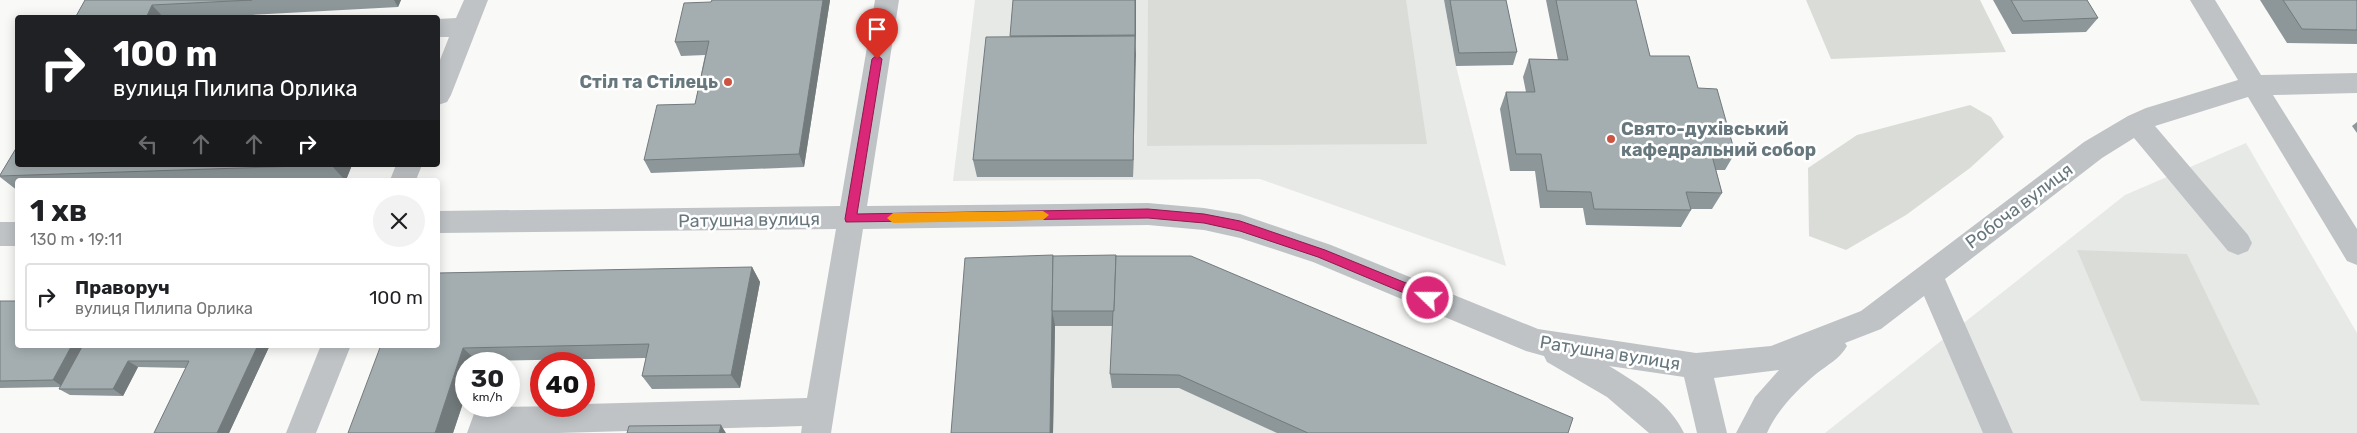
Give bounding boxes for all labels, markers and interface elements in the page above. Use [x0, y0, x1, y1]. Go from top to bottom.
pin [856, 8, 898, 59]
icon: arrive [863, 15, 891, 43]
text: 100 m [113, 33, 218, 75]
icon: right [30, 35, 95, 100]
place label: Стіл та Стілець [579, 71, 718, 93]
text: вулиця Пилипа Орлика [113, 75, 358, 102]
marker: Стіл та Стілець [722, 76, 734, 88]
place label: Свято-духівський кафедральний собор [1621, 118, 1816, 161]
icon: left [134, 130, 162, 158]
icon: ahead [187, 130, 215, 158]
icon: ahead [240, 130, 268, 158]
icon: right [293, 130, 321, 158]
marker: Свято-духівський кафедральний собор [1605, 133, 1617, 145]
street label: Робоча вулиця [1961, 158, 2077, 254]
text: 1 хв [30, 193, 87, 229]
button: close [373, 195, 425, 247]
street label: Ратушна вулиця [678, 208, 820, 232]
text: 130 m · 19:11 [30, 230, 122, 249]
position arrow [1401, 271, 1453, 323]
text: Праворуч [75, 276, 170, 299]
icon: right [32, 283, 60, 311]
text: 100 m [369, 286, 423, 309]
text: вулиця Пилипа Орлика [75, 299, 253, 318]
street label: Ратушна вулиця [1538, 331, 1682, 375]
speed limit sign: 40 [530, 352, 595, 417]
text: 30 [471, 364, 504, 393]
text: km/h [473, 390, 502, 404]

